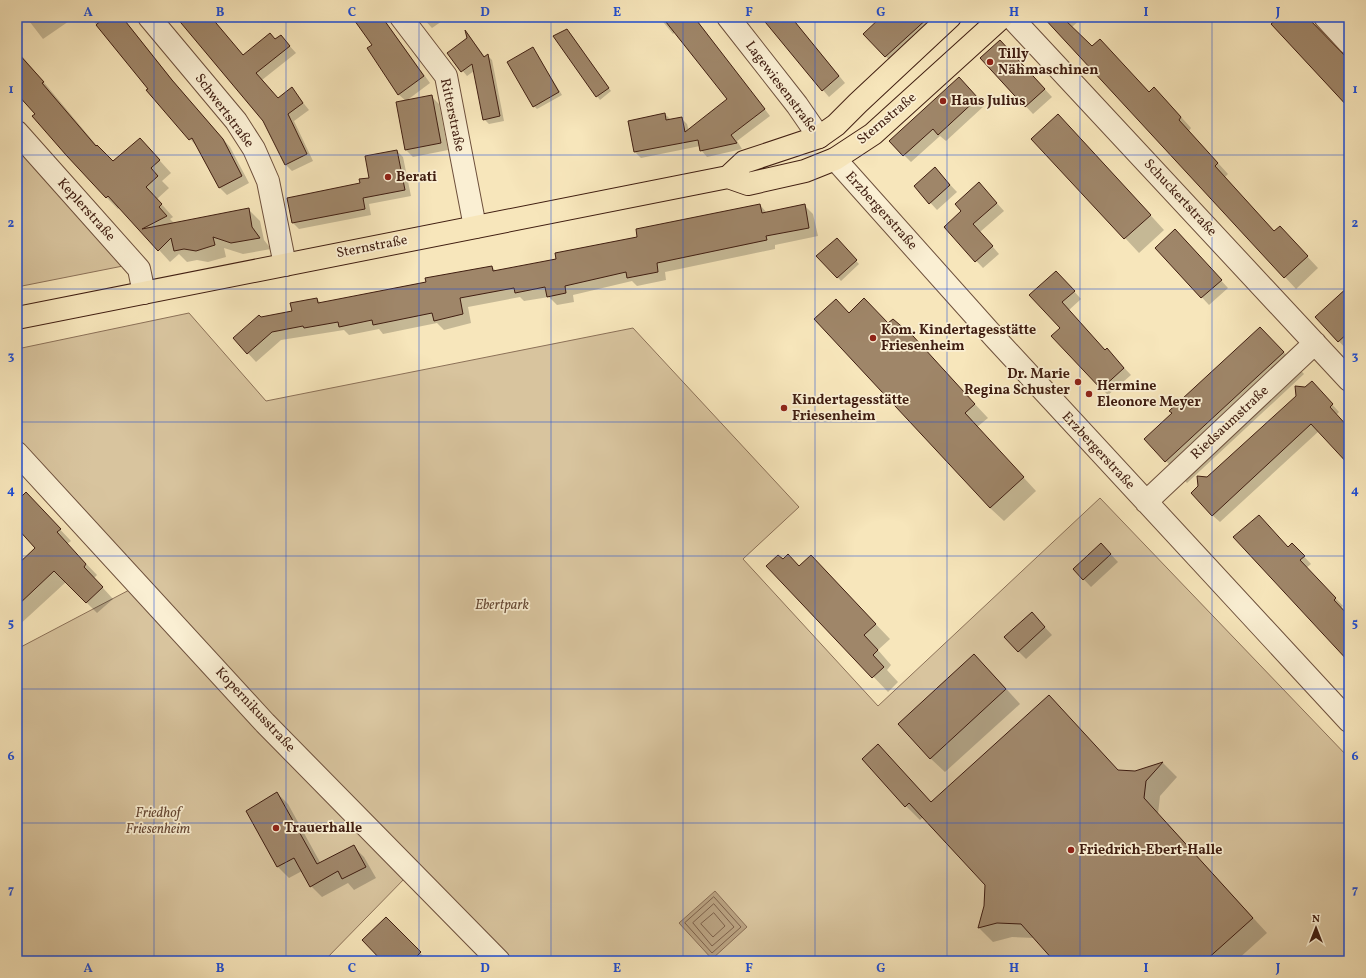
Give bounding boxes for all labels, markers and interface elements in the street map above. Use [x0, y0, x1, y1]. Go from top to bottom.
text: A [83, 4, 93, 22]
text: B [216, 4, 225, 22]
text: C [348, 4, 356, 22]
text: D [480, 4, 490, 22]
text: E [613, 4, 621, 22]
text: F [745, 4, 753, 22]
text: G [876, 4, 886, 22]
text: H [1009, 4, 1019, 22]
text: I [1144, 4, 1149, 22]
text: J [1275, 4, 1281, 22]
street label: Lagewiesenstraße [740, 37, 822, 137]
place label: Tilly Nähmaschinen [998, 45, 1098, 80]
marker: Tilly Nähmaschinen [985, 57, 995, 67]
street label: Schwertstraße [190, 70, 258, 152]
street label: Ritterstraße [435, 77, 469, 154]
text: 1 [8, 81, 14, 99]
text: 1 [1352, 81, 1358, 99]
street label: Sternstraße [853, 88, 921, 149]
place label: Haus Julius [951, 92, 1026, 111]
marker: Haus Julius [938, 96, 948, 106]
street label: Schuckertstraße [1139, 155, 1221, 241]
place label: Berati [396, 168, 437, 187]
street label: Erzbergerstraße [841, 168, 922, 255]
marker: Berati [383, 172, 393, 182]
street label: Keplerstraße [53, 174, 120, 246]
text: 2 [8, 215, 15, 233]
text: 2 [1352, 215, 1359, 233]
street label: Sternstraße [335, 231, 410, 263]
place label: Kom. Kindertagesstätte Friesenheim [881, 321, 1036, 356]
marker: Kom. Kindertagesstätte Friesenheim [868, 333, 878, 343]
text: 3 [8, 348, 15, 366]
text: 3 [1352, 348, 1359, 366]
place label: Dr. Marie Regina Schuster [964, 365, 1070, 400]
marker: Dr. Marie Regina Schuster [1073, 377, 1083, 387]
place label: Hermine Eleonore Meyer [1097, 377, 1201, 412]
street label: Riedsaumstraße [1187, 382, 1273, 464]
marker: Hermine Eleonore Meyer [1084, 389, 1094, 399]
place label: Kindertagesstätte Friesenheim [792, 391, 909, 426]
marker: Kindertagesstätte Friesenheim [779, 403, 789, 413]
street label: Erzbergerstraße [1057, 408, 1139, 494]
text: 4 [7, 482, 15, 500]
text: 4 [1351, 482, 1359, 500]
park label: Ebertpark [475, 596, 530, 615]
text: 5 [8, 615, 14, 633]
text: 5 [1352, 615, 1358, 633]
street label: Kopernikusstraße [211, 663, 300, 757]
text: 6 [7, 748, 15, 766]
text: 6 [1351, 748, 1359, 766]
park label: Friedhof Friesenheim [126, 804, 191, 839]
place label: Trauerhalle [284, 819, 362, 838]
marker: Trauerhalle [271, 823, 281, 833]
place label: Friedrich-Ebert-Halle [1079, 841, 1223, 860]
marker: Friedrich-Ebert-Halle [1066, 845, 1076, 855]
text: 7 [8, 882, 14, 900]
text: 7 [1352, 882, 1358, 900]
north arrow [1296, 908, 1336, 948]
text: N [1312, 912, 1320, 927]
text: A [83, 960, 93, 978]
text: B [216, 960, 225, 978]
text: C [348, 960, 356, 978]
text: D [480, 960, 490, 978]
text: E [613, 960, 621, 978]
text: F [745, 960, 753, 978]
text: G [876, 960, 886, 978]
text: H [1009, 960, 1019, 978]
text: I [1144, 960, 1149, 978]
text: J [1275, 960, 1281, 978]

